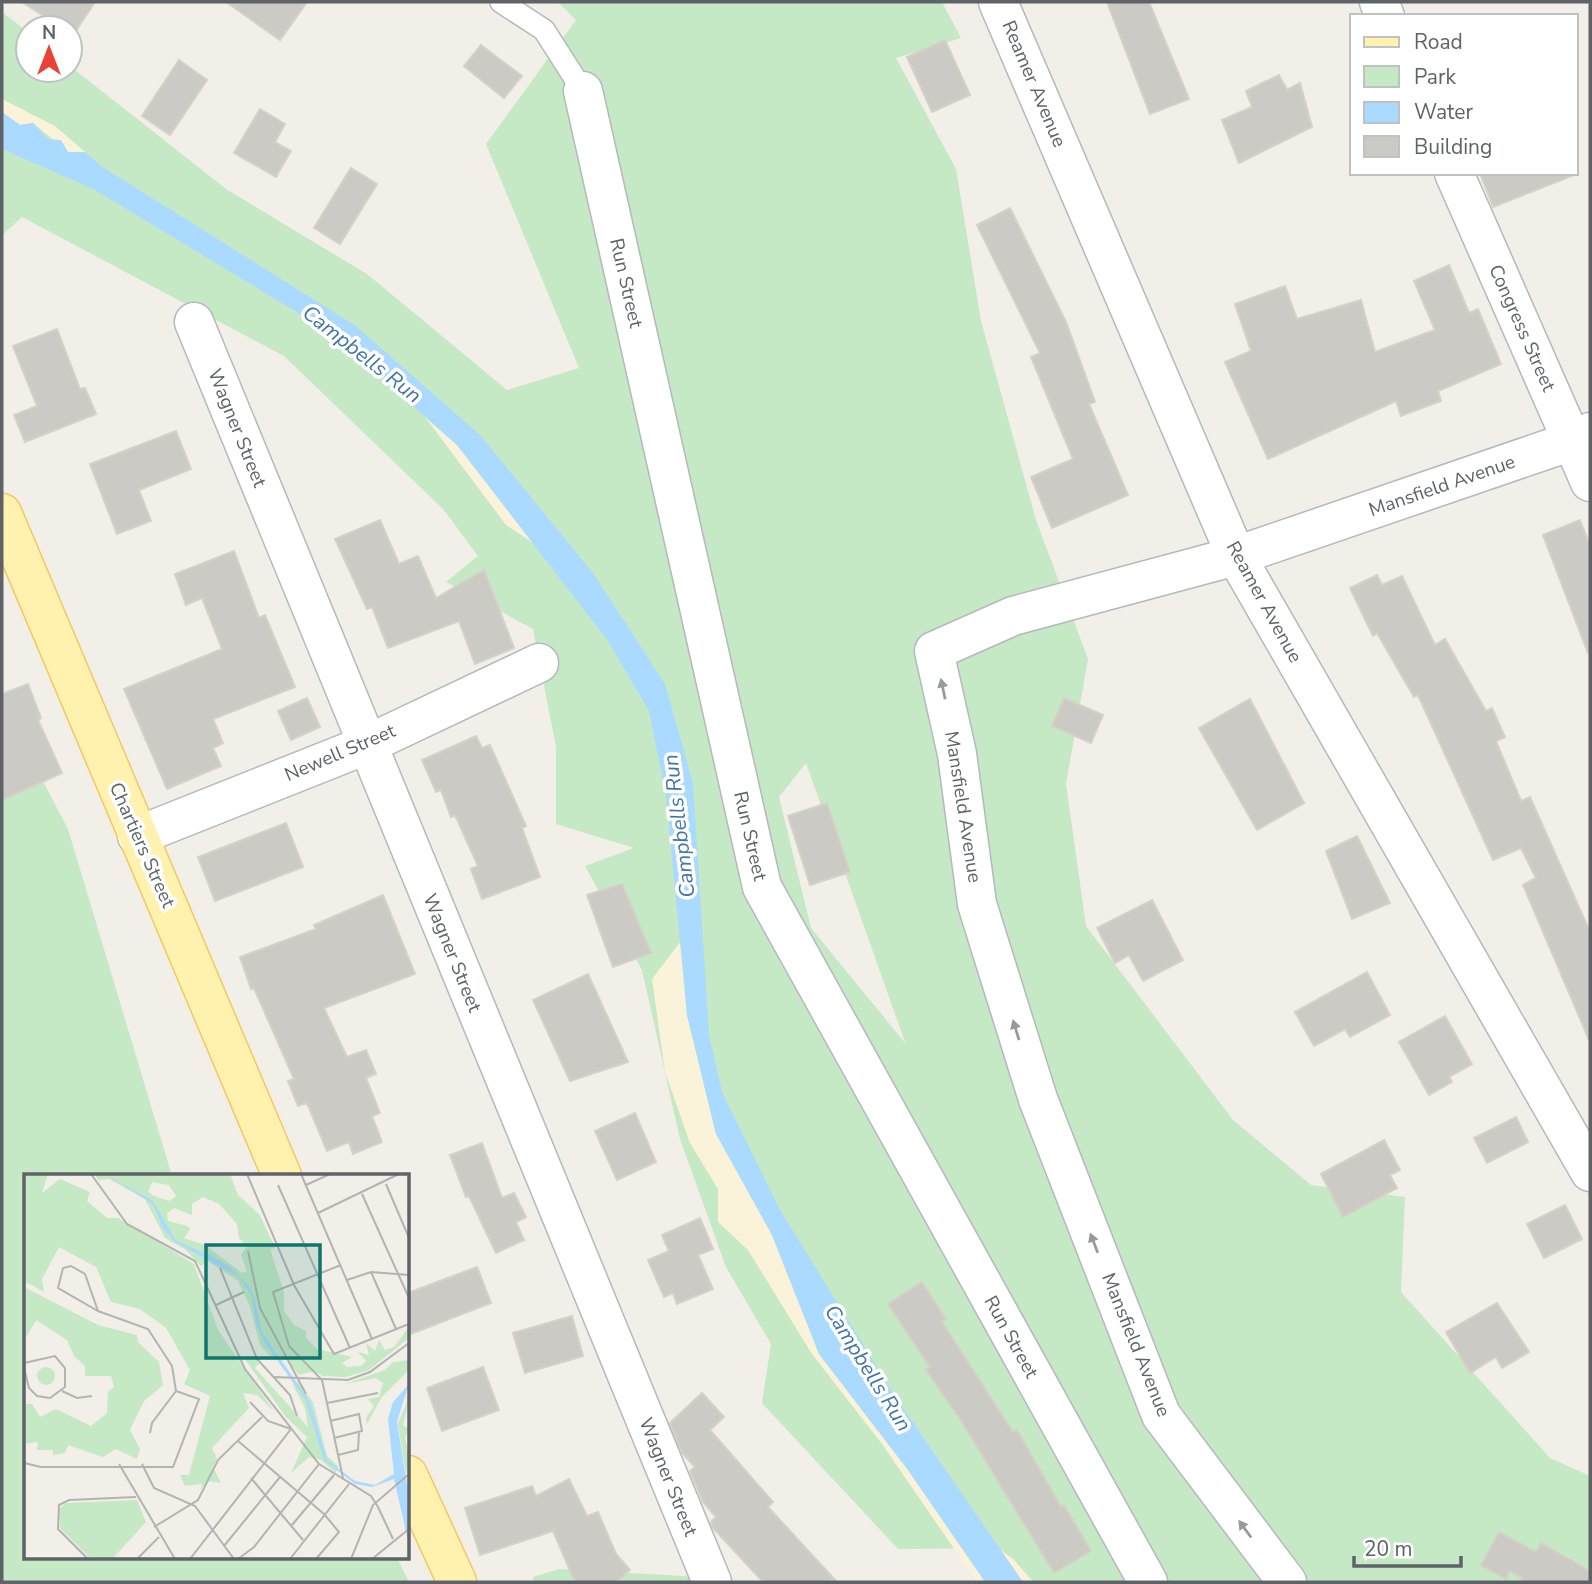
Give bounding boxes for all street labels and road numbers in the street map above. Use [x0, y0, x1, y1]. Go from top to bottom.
street label: Reamer Avenue [996, 17, 1072, 151]
street label: Run Street [603, 236, 649, 331]
street label: Congress Street [1482, 260, 1562, 396]
street label: Wagner Street [201, 365, 273, 491]
street label: Mansfield Avenue [1365, 449, 1519, 523]
street label: Reamer Avenue [1220, 536, 1308, 668]
street label: Newell Street [281, 718, 400, 788]
street label: Mansfield Avenue [938, 729, 988, 885]
street label: Chartiers Street [103, 778, 181, 912]
street label: Run Street [727, 789, 773, 884]
street label: Wagner Street [416, 890, 488, 1016]
street label: Mansfield Avenue [1095, 1269, 1177, 1421]
street label: Run Street [978, 1291, 1045, 1383]
street label: Wagner Street [632, 1414, 704, 1540]

